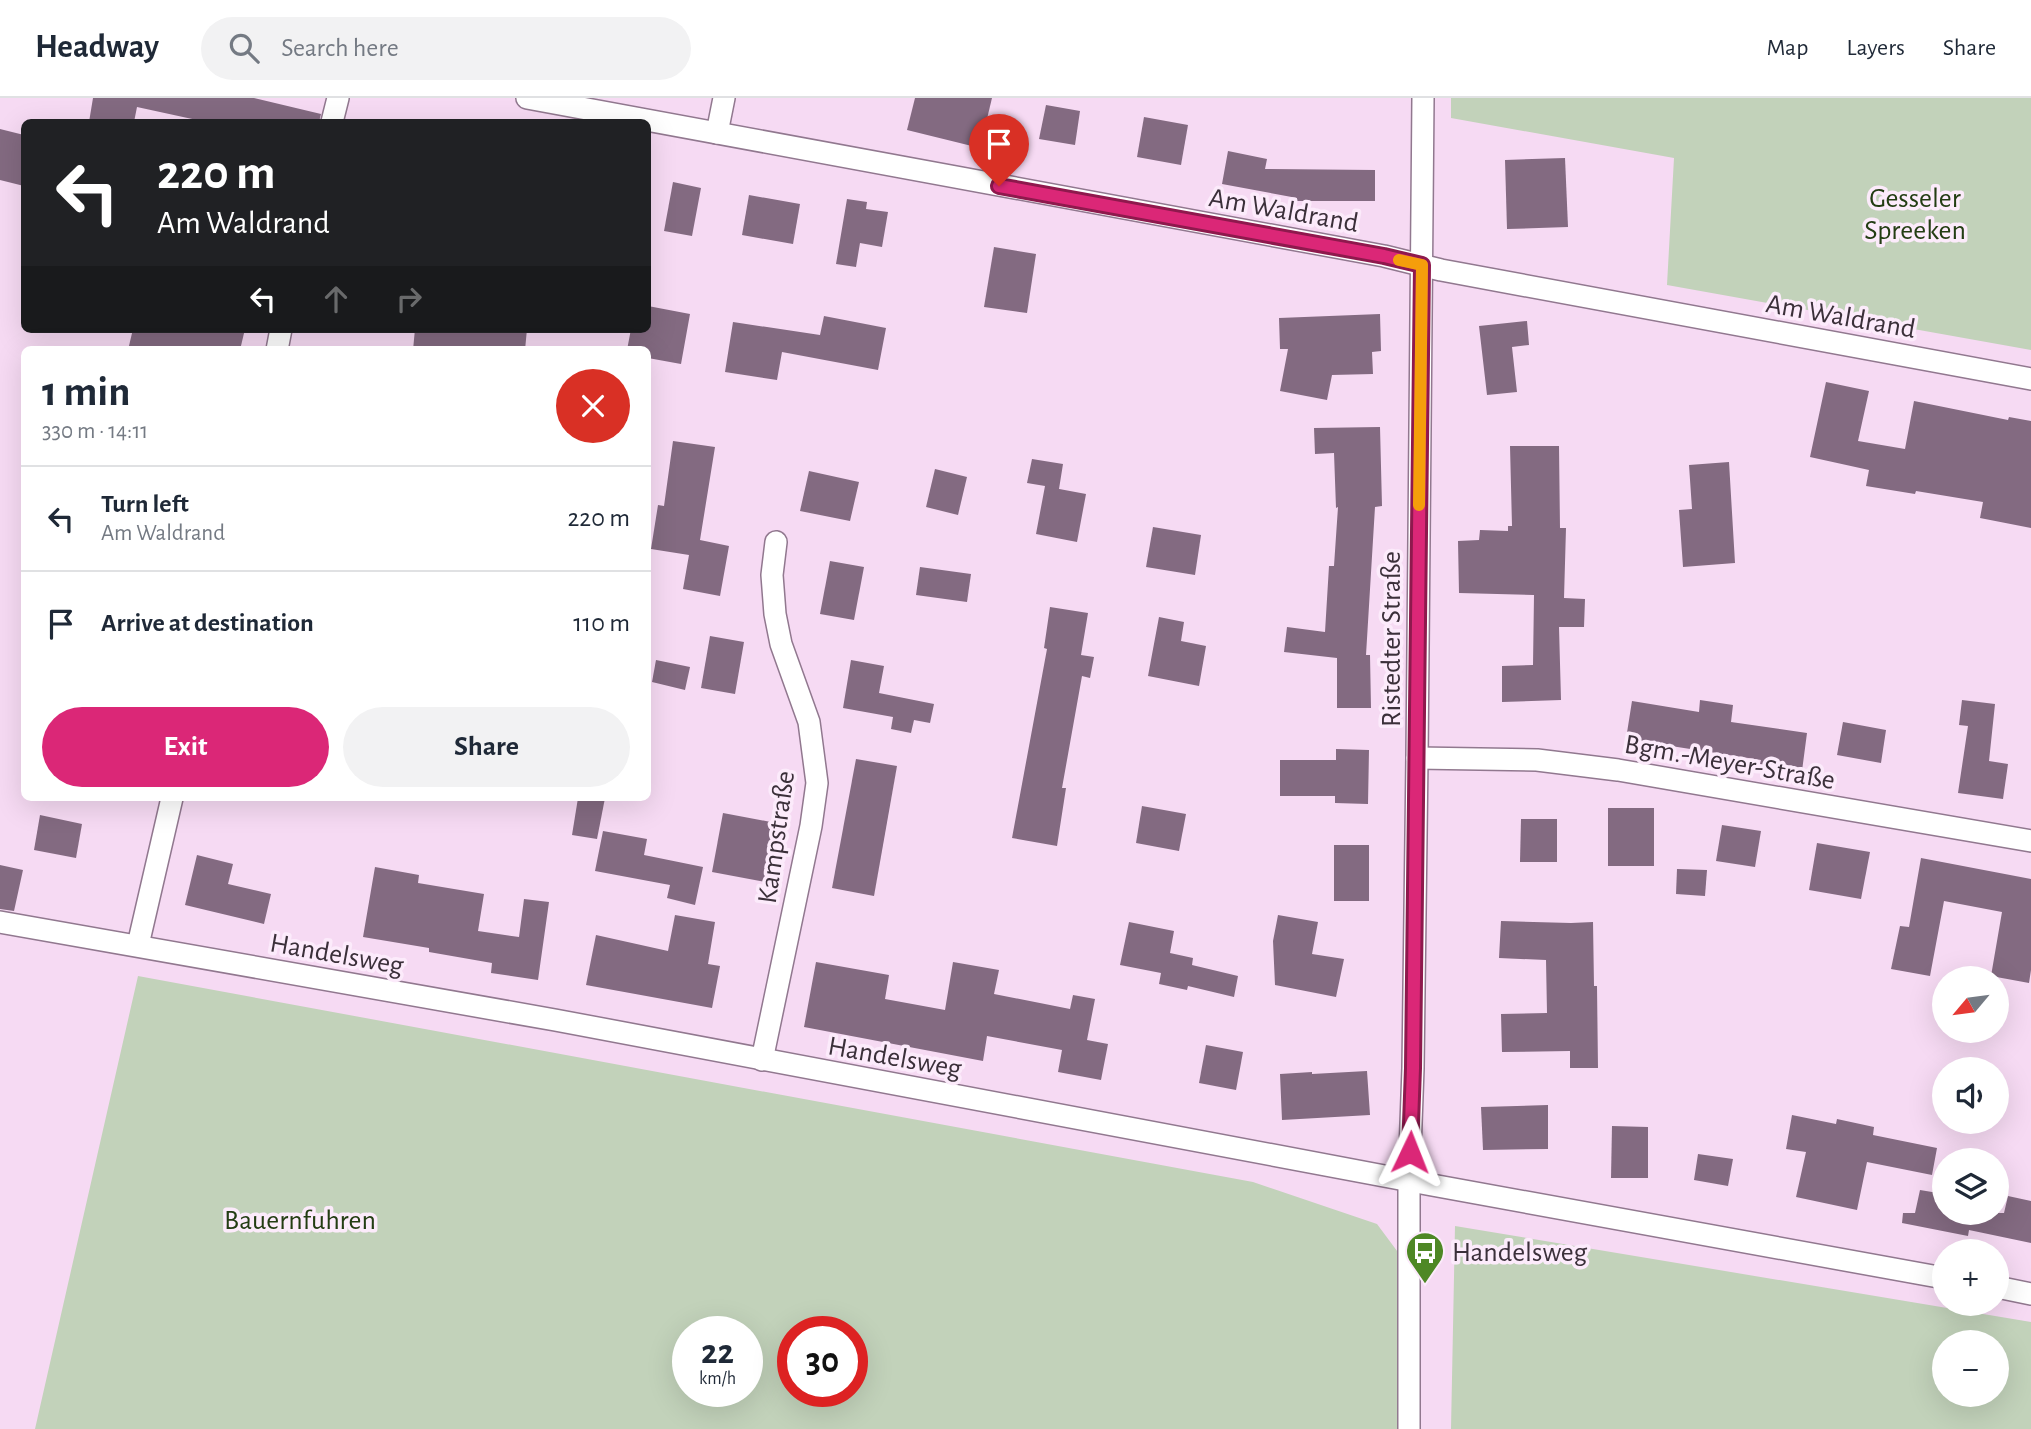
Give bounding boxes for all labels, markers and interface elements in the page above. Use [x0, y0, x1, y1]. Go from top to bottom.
search box [201, 17, 691, 80]
icon: search [225, 29, 263, 67]
text: Headway [35, 31, 159, 64]
text: Search here [281, 35, 399, 61]
text: Map [1766, 36, 1808, 60]
text: Layers [1846, 36, 1905, 60]
text: Share [1943, 36, 1996, 60]
pin [969, 114, 1029, 186]
icon: arrive [980, 125, 1018, 163]
icon: left [42, 147, 133, 238]
text: 220 m [157, 149, 276, 198]
street label: Am Waldrand [1207, 184, 1361, 238]
park label: Gesseler Spreeken [1864, 185, 1966, 245]
text: Am Waldrand [157, 207, 330, 239]
icon: left [244, 280, 282, 318]
icon: ahead [317, 280, 355, 318]
icon: right [390, 280, 428, 318]
street label: Am Waldrand [1764, 290, 1918, 344]
button: close [556, 369, 630, 443]
text: 1 min [42, 371, 131, 413]
text: 330 m · 14:11 [42, 420, 148, 443]
text: Turn left [101, 491, 189, 517]
icon: left [42, 500, 80, 538]
text: 220 m [568, 505, 630, 531]
text: Am Waldrand [101, 522, 225, 545]
street label: Ristedter Straße [1378, 551, 1406, 727]
icon: arrive [42, 605, 80, 643]
text: Arrive at destination [101, 610, 314, 636]
text: 110 m [573, 610, 630, 636]
button: Exit [42, 707, 329, 787]
button: Share [343, 707, 630, 787]
street label: Bgm.-Meyer-Straße [1622, 731, 1837, 795]
street label: Kampstraße [754, 769, 800, 905]
street label: Handelsweg [268, 929, 406, 981]
north arrow [1932, 966, 2009, 1043]
map controls [1932, 966, 2009, 1407]
street label: Handelsweg [826, 1032, 964, 1084]
button: sound [1932, 1057, 2009, 1134]
position arrow [1373, 1115, 1447, 1189]
button: layers [1932, 1148, 2009, 1225]
park label: Bauernfuhren [224, 1207, 376, 1235]
bus stop icon: Handelsweg [1404, 1230, 1446, 1285]
place label: Handelsweg [1452, 1239, 1587, 1267]
button: + [1932, 1239, 2009, 1316]
speed limit sign: 30 [777, 1316, 868, 1407]
button: − [1932, 1330, 2009, 1407]
text: 22 [701, 1335, 734, 1370]
text: km/h [699, 1370, 736, 1388]

